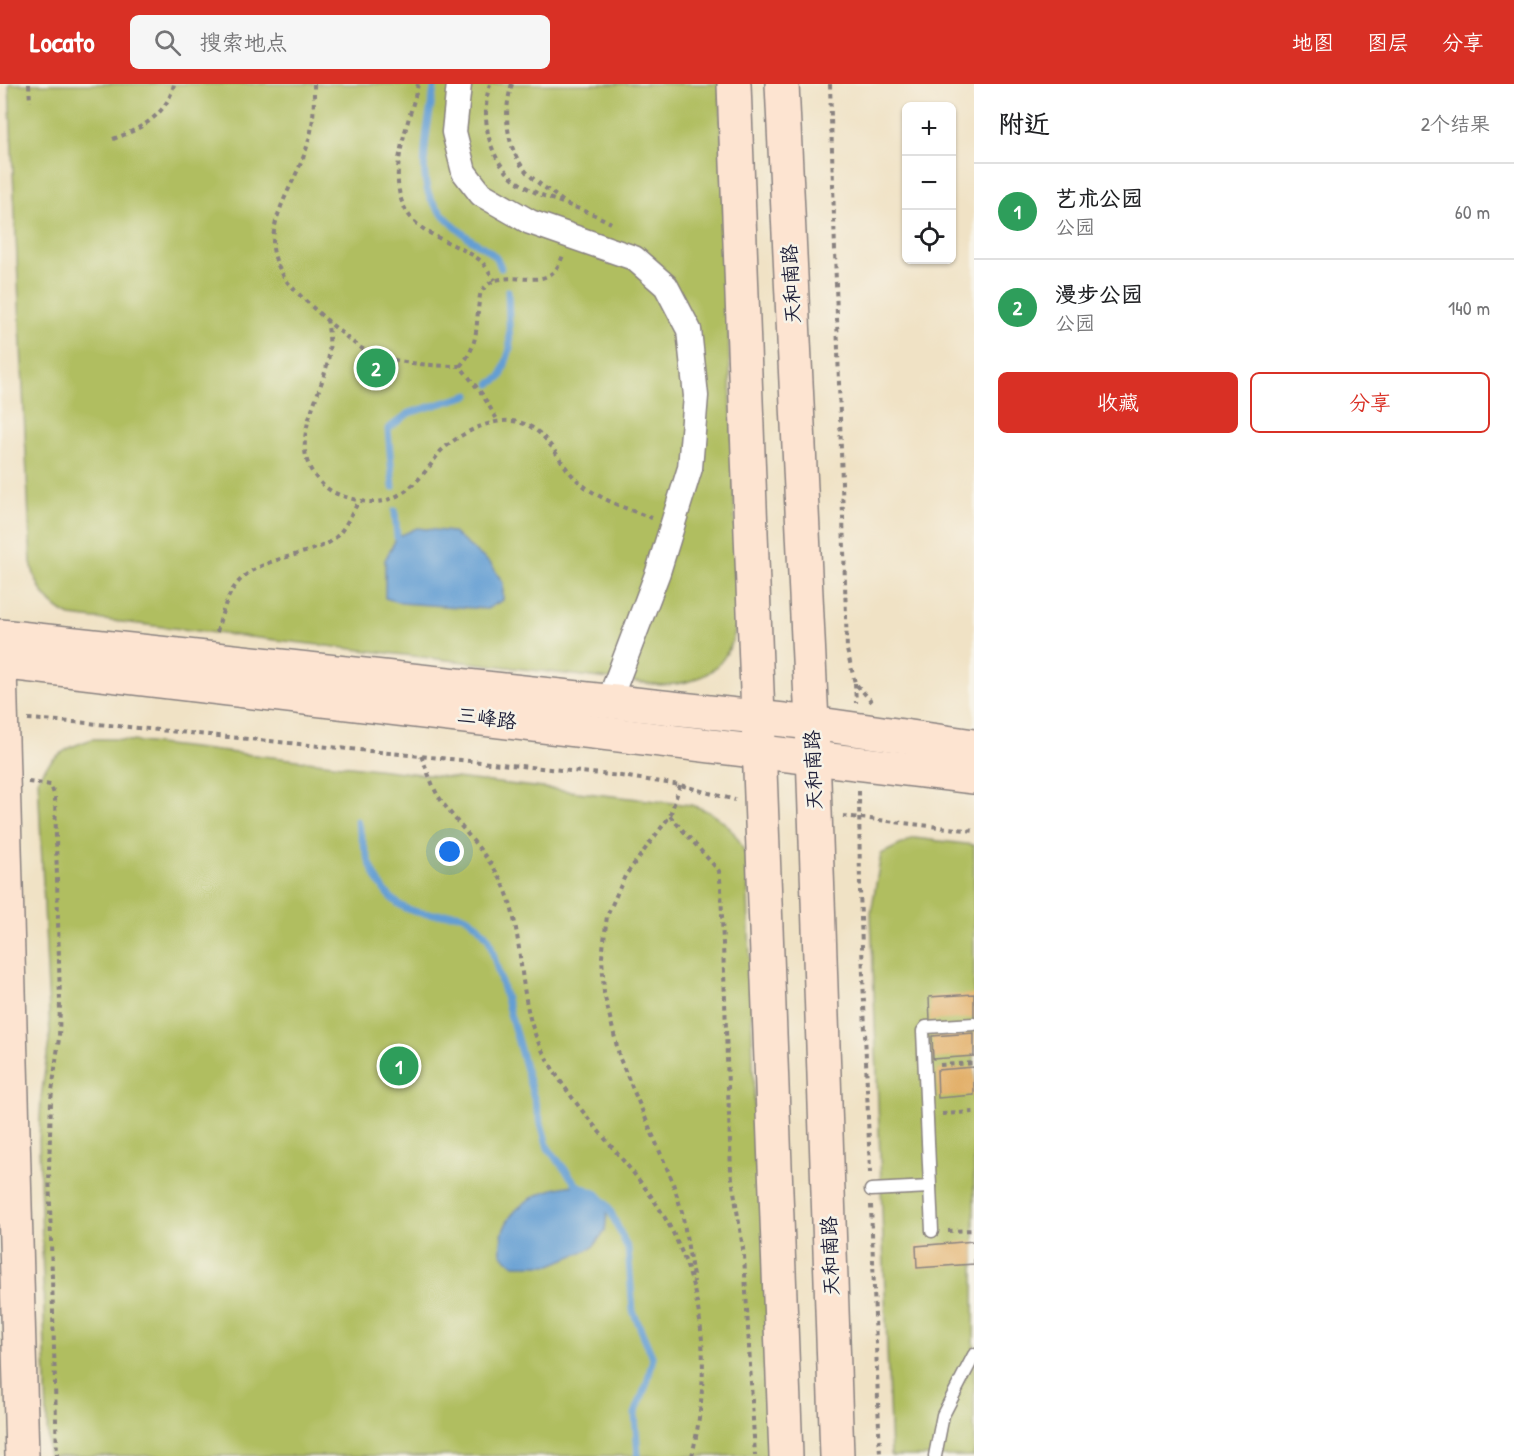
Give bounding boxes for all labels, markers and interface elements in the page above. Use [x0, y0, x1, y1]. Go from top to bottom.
search box [130, 15, 550, 69]
text: Locato [30, 23, 94, 61]
icon: search [151, 26, 184, 59]
text: 搜索地点 [199, 27, 287, 57]
text: 地图 [1292, 28, 1334, 57]
text: 图层 [1367, 28, 1409, 57]
text: 分享 [1442, 28, 1484, 57]
map controls [902, 102, 956, 264]
button: + [902, 102, 956, 156]
text: 附近 [998, 106, 1050, 141]
text: 2个结果 [1421, 110, 1490, 137]
button: − [902, 156, 956, 210]
text: 艺术公园 [1055, 183, 1143, 213]
text: 1 [1014, 198, 1021, 225]
text: 60 m [1455, 198, 1490, 225]
button: locate [902, 210, 956, 264]
text: 公园 [1055, 213, 1095, 240]
street label: 天和南路 [775, 242, 806, 325]
text: 漫步公园 [1055, 279, 1143, 309]
text: 2 [1013, 294, 1022, 321]
text: 140 m [1448, 294, 1490, 321]
text: 公园 [1055, 309, 1095, 336]
pin: 2 [356, 346, 395, 390]
button: 收藏 [998, 372, 1238, 433]
button: 分享 [1250, 372, 1490, 433]
street label: 三峰路 [456, 700, 519, 735]
street label: 天和南路 [798, 729, 827, 810]
your location [435, 837, 464, 866]
pin: 1 [380, 1044, 418, 1088]
street label: 天和南路 [815, 1215, 844, 1296]

